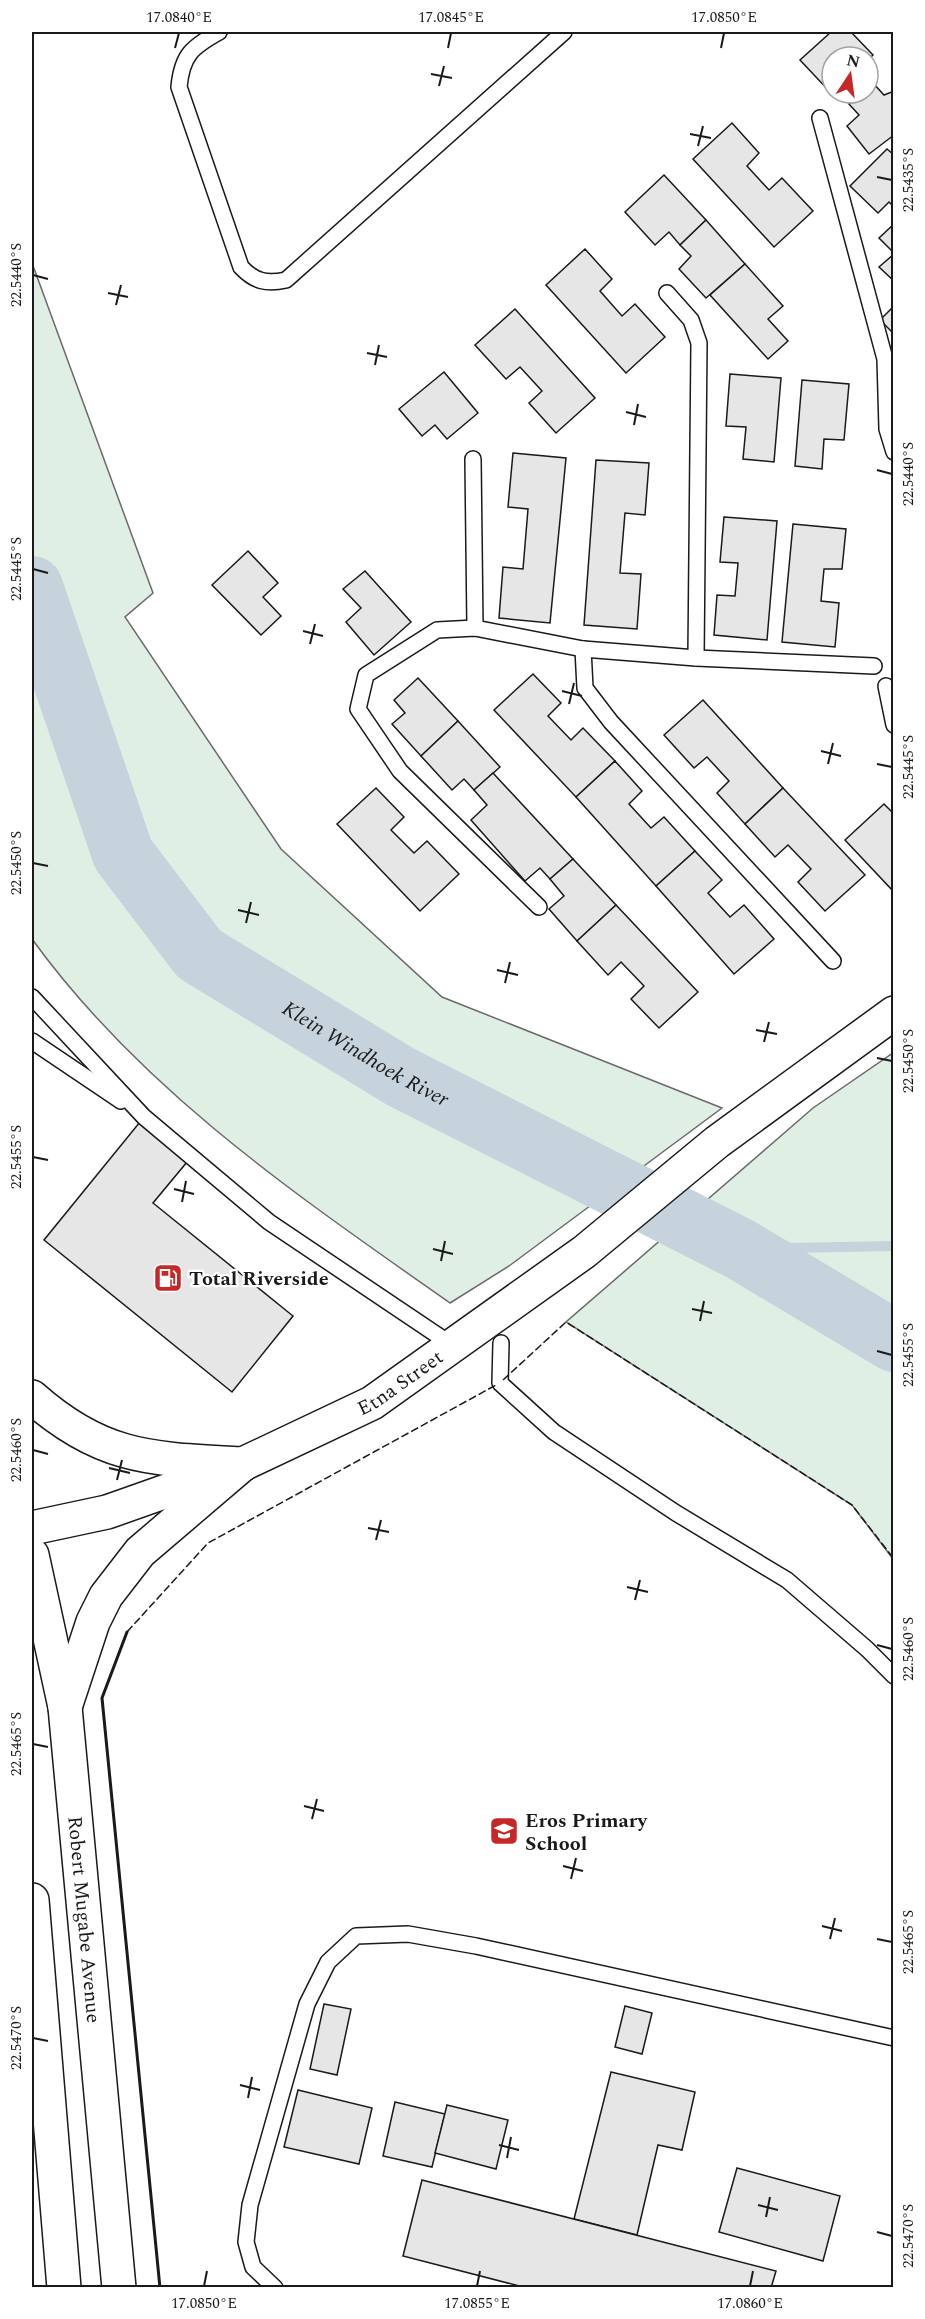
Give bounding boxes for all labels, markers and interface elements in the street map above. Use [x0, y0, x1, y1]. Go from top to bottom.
text: 17.0840°E [146, 6, 212, 29]
text: 17.0845°E [418, 6, 484, 29]
text: 17.0850°E [691, 6, 757, 29]
north arrow [820, 45, 880, 105]
text: N [844, 48, 862, 75]
text: 22.5435°S [897, 148, 920, 212]
text: 22.5440°S [5, 243, 28, 307]
text: 22.5440°S [897, 442, 920, 506]
text: 22.5445°S [5, 537, 28, 601]
text: 22.5445°S [897, 735, 920, 799]
text: 22.5450°S [5, 831, 28, 895]
water label: Klein Windhoek River [276, 993, 455, 1116]
text: 22.5450°S [897, 1029, 920, 1093]
text: 22.5455°S [5, 1125, 28, 1189]
fuel station icon: Total Riverside [152, 1262, 184, 1294]
place label: Total Riverside [189, 1264, 329, 1294]
text: 22.5455°S [897, 1323, 920, 1387]
street label: Etna Street [352, 1343, 450, 1424]
text: 22.5460°S [5, 1418, 28, 1482]
text: 22.5460°S [897, 1617, 920, 1681]
text: 22.5465°S [5, 1712, 28, 1776]
place label: Eros Primary School [525, 1806, 649, 1859]
street label: Robert Mugabe Avenue [59, 1815, 108, 2025]
school or university icon: Eros Primary School [488, 1815, 520, 1847]
text: 22.5465°S [897, 1910, 920, 1974]
text: 22.5470°S [5, 2006, 28, 2070]
text: 22.5470°S [897, 2204, 920, 2268]
text: 17.0850°E [171, 2292, 237, 2315]
text: 17.0855°E [444, 2292, 510, 2315]
text: 17.0860°E [717, 2292, 783, 2315]

